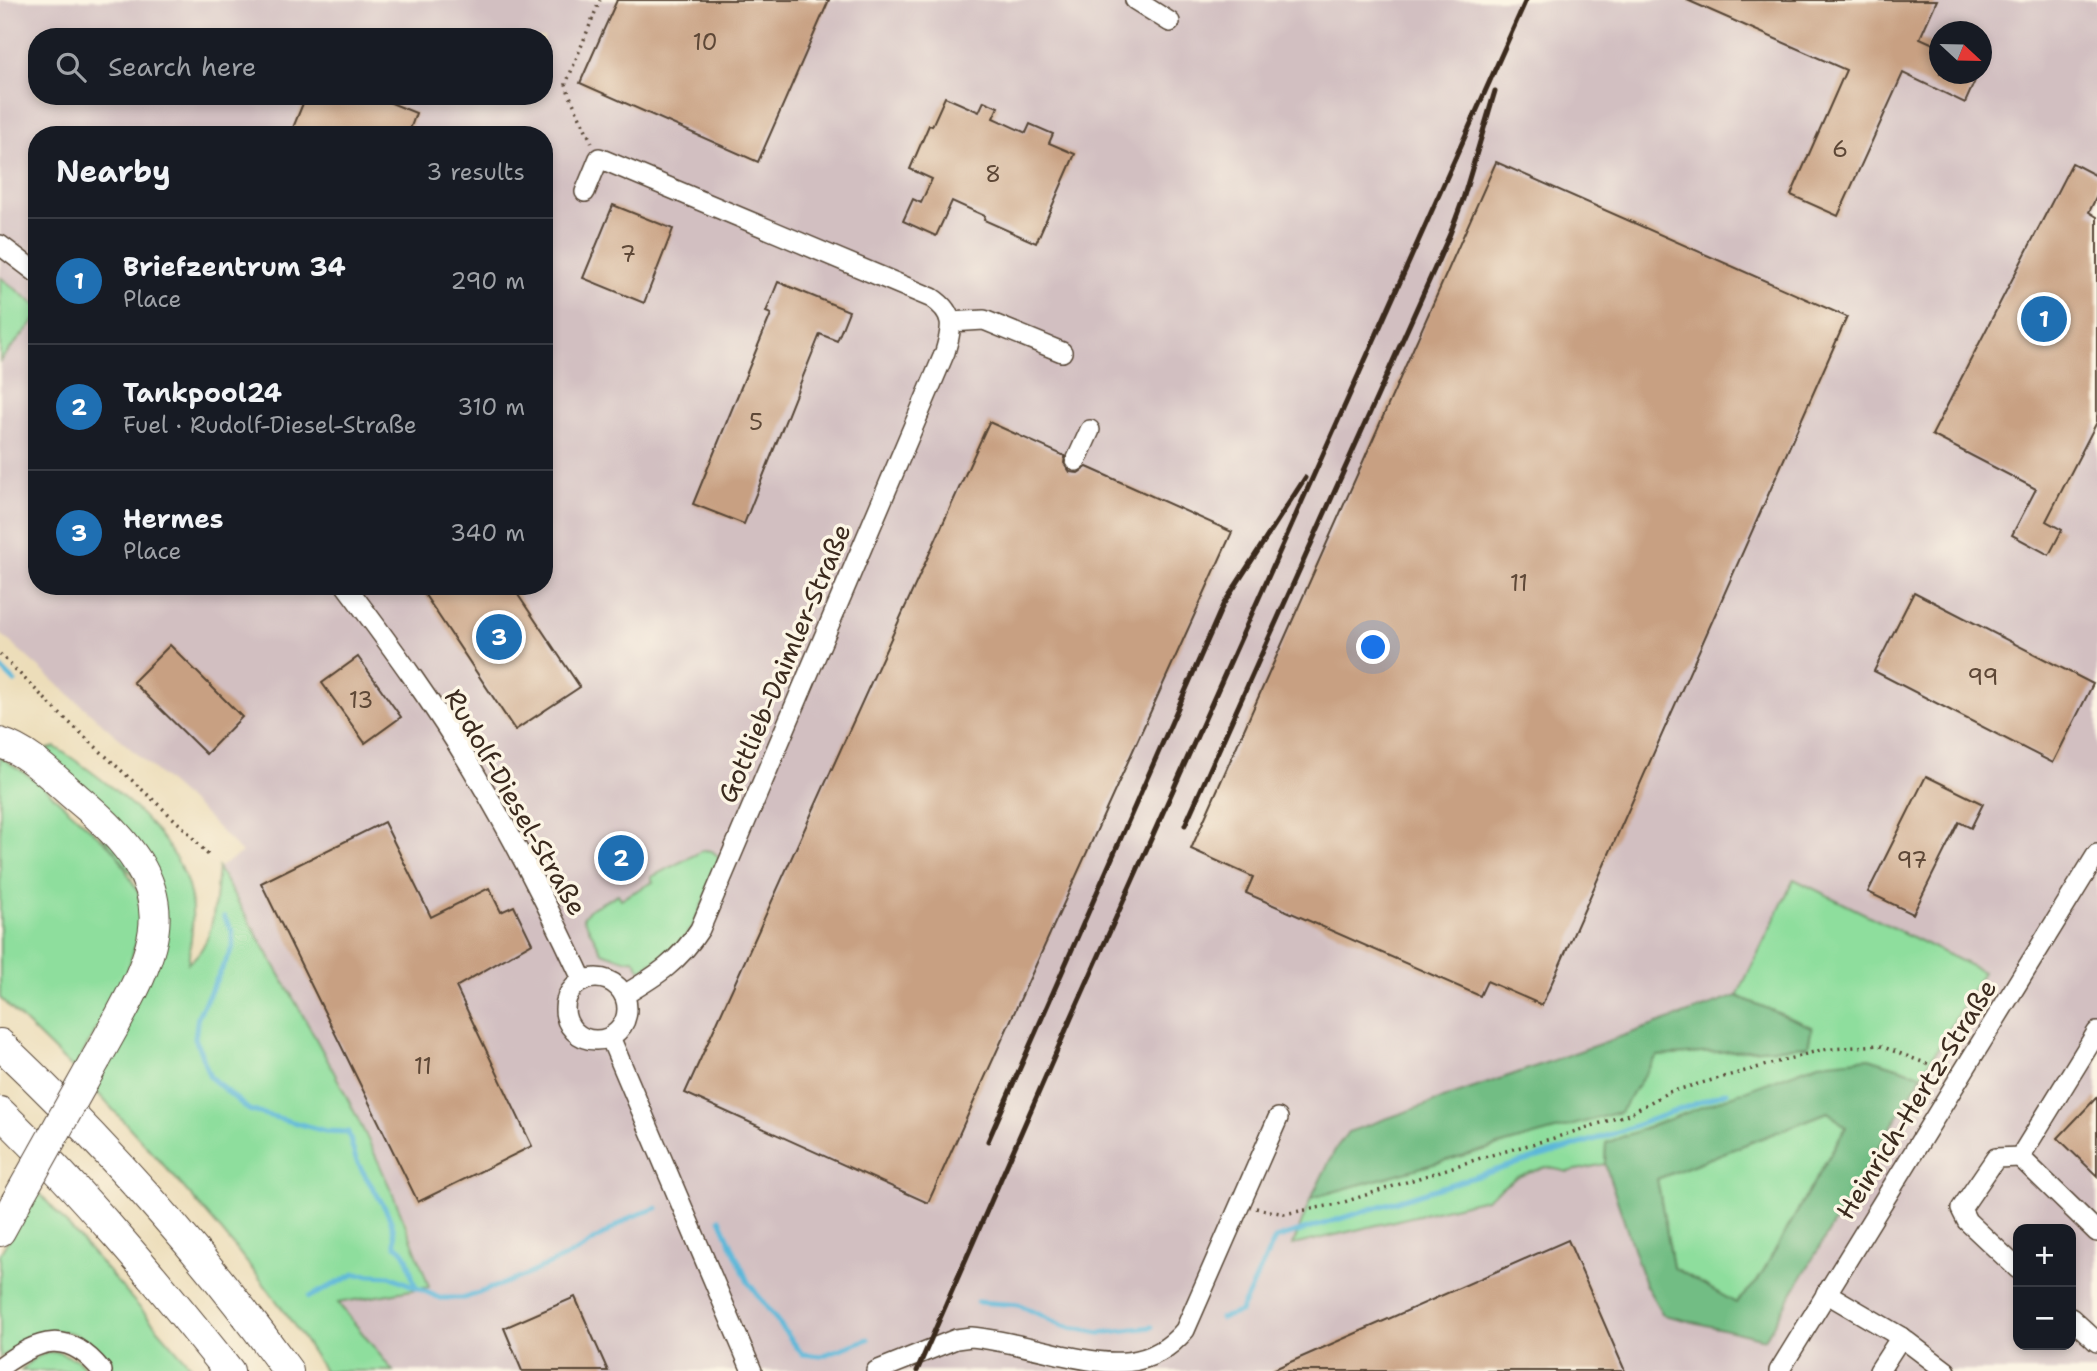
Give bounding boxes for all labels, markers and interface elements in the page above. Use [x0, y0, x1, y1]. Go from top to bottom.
north arrow [1929, 21, 1992, 84]
house number: 10 [692, 27, 718, 57]
search box [28, 28, 553, 105]
icon: search [52, 48, 90, 86]
text: Search here [108, 49, 257, 84]
house number: 6 [1832, 134, 1848, 164]
text: Nearby [56, 151, 171, 192]
text: 3 results [426, 157, 525, 187]
house number: 8 [985, 159, 1001, 189]
house number: 7 [620, 239, 636, 269]
text: Briefzentrum 34 [123, 249, 346, 284]
text: 1 [74, 266, 84, 296]
text: 290 m [451, 266, 525, 296]
text: Place [123, 284, 182, 314]
pin: 1 [2021, 293, 2067, 345]
text: Tankpool24 [123, 375, 282, 410]
text: 2 [71, 392, 87, 422]
text: 310 m [457, 392, 525, 422]
house number: 5 [749, 407, 763, 437]
text: Fuel · Rudolf-Diesel-Straße [123, 410, 417, 440]
text: Hermes [123, 501, 224, 536]
text: 3 [71, 518, 87, 548]
text: 340 m [450, 518, 525, 548]
street label: Gottlieb-Daimler-Straße [709, 518, 859, 808]
text: Place [123, 536, 182, 566]
house number: 11 [1510, 568, 1528, 598]
pin: 3 [476, 611, 522, 663]
your location [1356, 630, 1390, 664]
house number: 99 [1967, 662, 1999, 692]
street label: Rudolf-Diesel-Straße [437, 682, 595, 922]
house number: 13 [349, 685, 373, 715]
pin: 2 [598, 832, 644, 884]
house number: 97 [1897, 845, 1927, 875]
street label: Heinrich-Hertz-Straße [1828, 972, 2004, 1226]
house number: 11 [414, 1051, 432, 1081]
map controls [2013, 1224, 2076, 1350]
button: + [2013, 1224, 2076, 1287]
button: − [2013, 1287, 2076, 1350]

